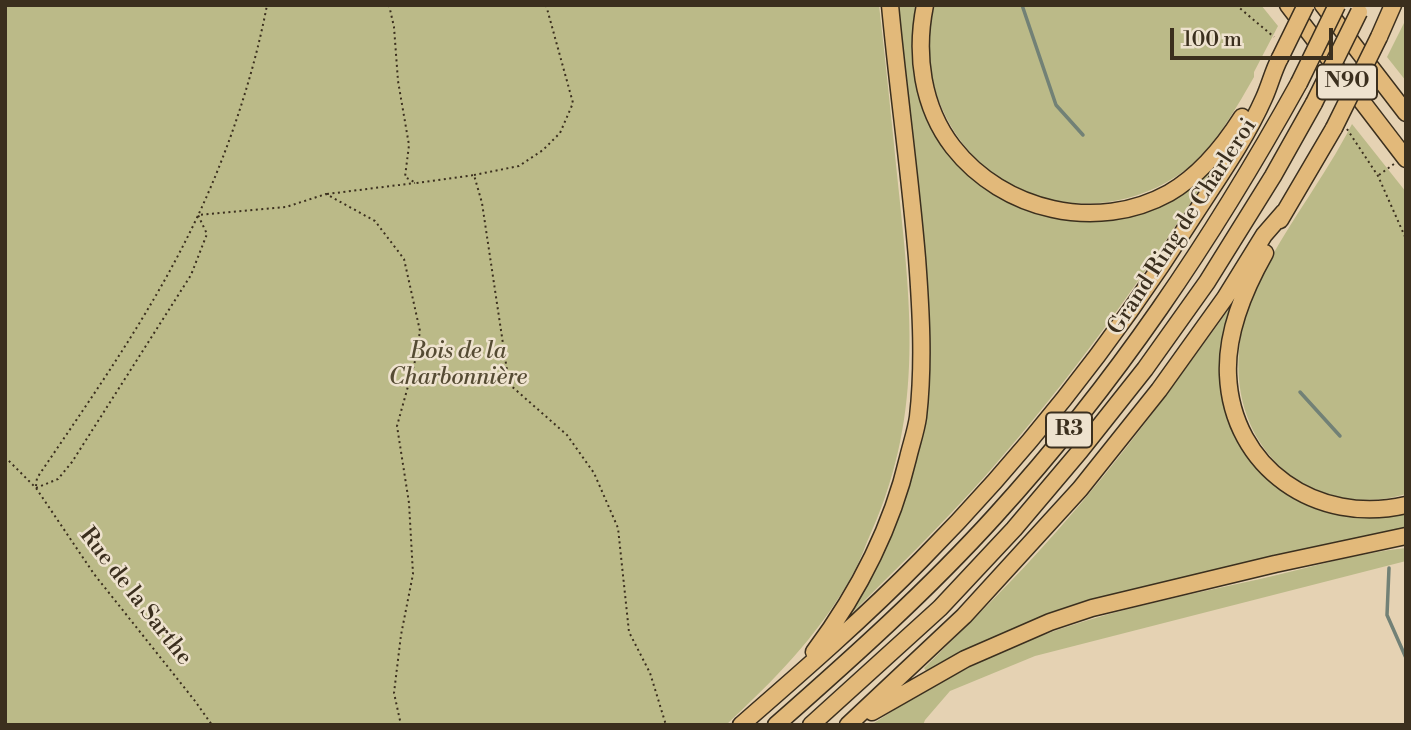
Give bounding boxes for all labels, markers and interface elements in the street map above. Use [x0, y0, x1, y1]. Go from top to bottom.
scale bar [1173, 14, 1336, 58]
text: 100 m [1183, 27, 1242, 53]
road number: N90 [1317, 64, 1377, 100]
street label: Grand Ring de Charleroi [1103, 114, 1263, 340]
park label: Bois de la Charbonnière [389, 338, 527, 392]
road number: R3 [1046, 412, 1092, 448]
street label: Rue de la Sarthe [73, 523, 197, 671]

